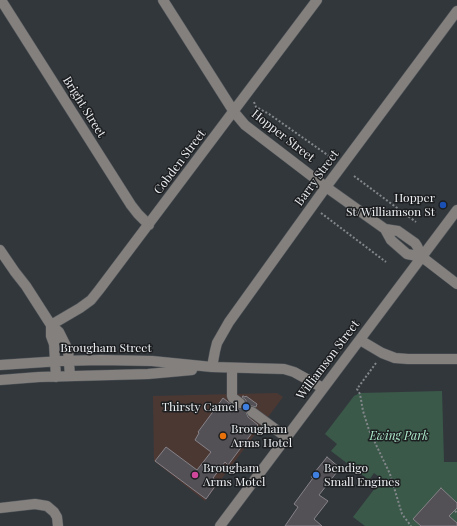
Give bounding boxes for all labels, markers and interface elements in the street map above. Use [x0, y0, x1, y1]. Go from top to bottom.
street label: Bright Street [60, 74, 108, 140]
street label: Hopper Street [249, 107, 317, 165]
street label: Cobden Street [151, 127, 209, 197]
street label: Barry Street [292, 147, 342, 209]
place label: Hopper St/Williamson St [346, 191, 435, 219]
marker: Hopper St/Williamson St [438, 200, 448, 210]
street label: Williamson Street [294, 318, 362, 402]
street label: Brougham Street [60, 341, 152, 355]
place label: Thirsty Camel [162, 400, 238, 414]
marker: Thirsty Camel [241, 402, 251, 412]
place label: Brougham Arms Hotel [231, 422, 292, 450]
park label: Ewing Park [369, 429, 429, 443]
marker: Brougham Arms Hotel [218, 431, 228, 441]
place label: Brougham Arms Motel [203, 461, 265, 489]
place label: Bendigo Small Engines [324, 461, 400, 489]
marker: Brougham Arms Motel [190, 470, 200, 480]
marker: Bendigo Small Engines [311, 470, 321, 480]

